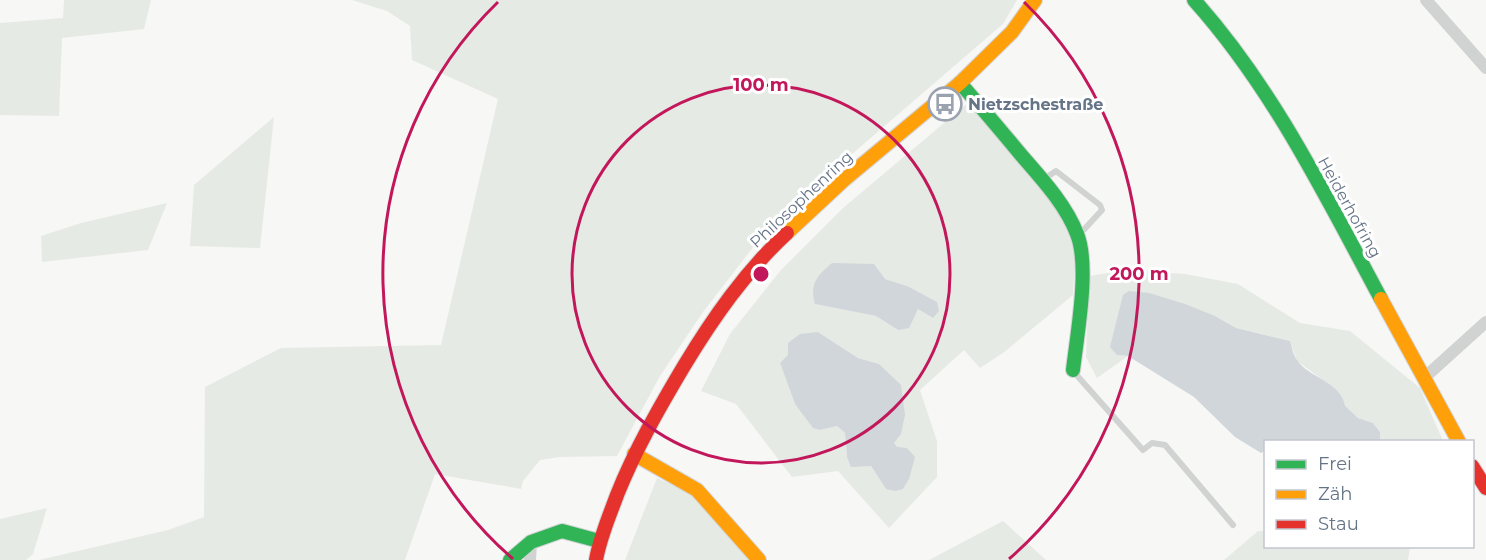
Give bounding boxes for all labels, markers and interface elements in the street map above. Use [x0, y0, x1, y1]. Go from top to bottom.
text: 100 m [733, 74, 789, 96]
bus stop icon: Nietzschestraße [927, 86, 963, 122]
place label: Nietzschestraße [968, 95, 1103, 114]
street label: Philosophenring [746, 147, 857, 252]
street label: Heiderhofring [1314, 153, 1385, 261]
text: 200 m [1109, 263, 1169, 285]
centre of rings [751, 264, 771, 284]
legend [1264, 440, 1474, 548]
text: Frei [1318, 453, 1352, 475]
text: Zäh [1318, 483, 1353, 505]
text: Stau [1318, 513, 1359, 535]

